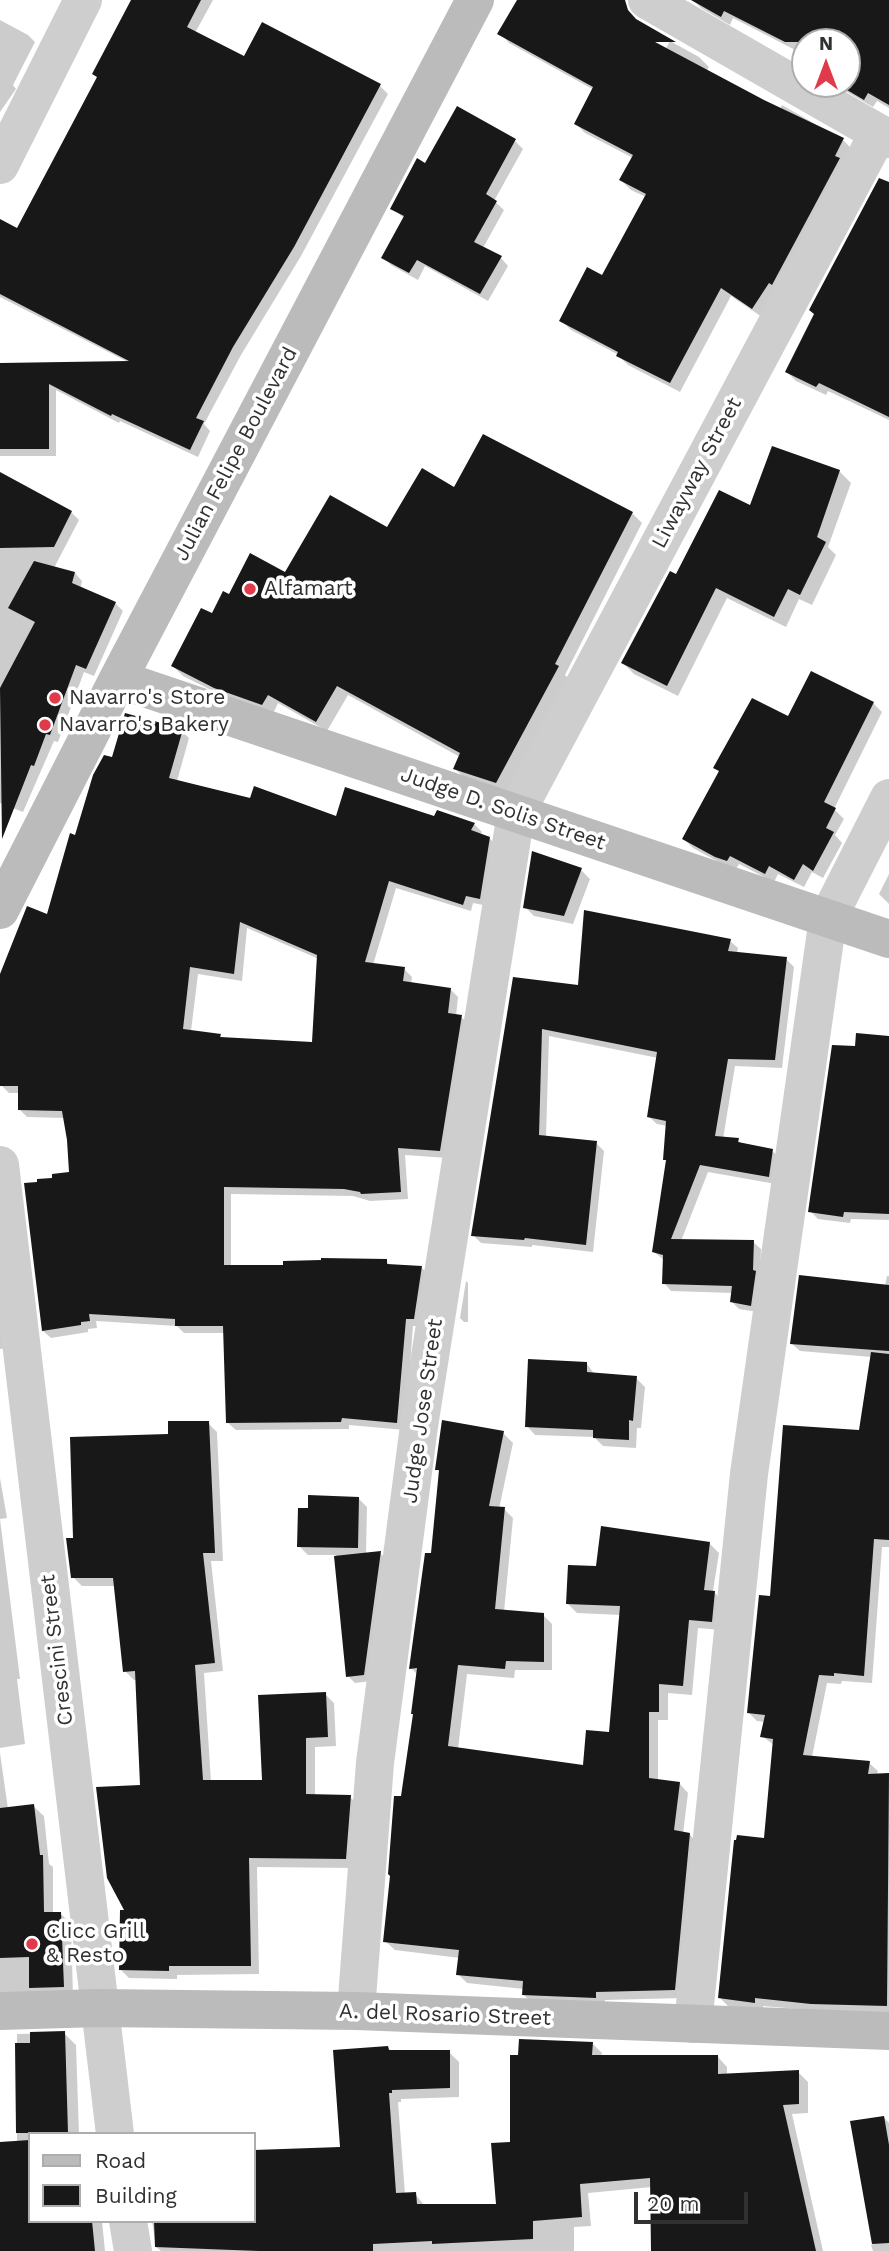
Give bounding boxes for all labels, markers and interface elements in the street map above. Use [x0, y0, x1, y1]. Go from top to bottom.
north arrow [791, 28, 861, 98]
text: N [819, 32, 833, 55]
street label: Julian Felipe Boulevard [169, 343, 303, 565]
street label: Liwayway Street [647, 393, 747, 553]
place label: Alfamart [264, 576, 352, 602]
marker: Alfamart [242, 581, 258, 597]
place label: Navarro's Store [69, 685, 225, 711]
marker: Navarro's Store [47, 690, 63, 706]
place label: Navarro's Bakery [59, 712, 229, 738]
marker: Navarro's Bakery [37, 717, 53, 733]
street label: Judge D. Solis Street [397, 762, 609, 856]
street label: Judge Jose Street [398, 1317, 448, 1505]
street label: Crescini Street [35, 1573, 79, 1727]
place label: Clicc Grill & Resto [46, 1919, 145, 1969]
marker: Clicc Grill & Resto [24, 1936, 40, 1952]
street label: A. del Rosario Street [339, 1999, 551, 2031]
legend [28, 2132, 256, 2223]
text: Road [95, 2148, 146, 2173]
scale bar [637, 2178, 751, 2222]
text: Building [95, 2183, 177, 2208]
text: 20 m [647, 2191, 699, 2216]

